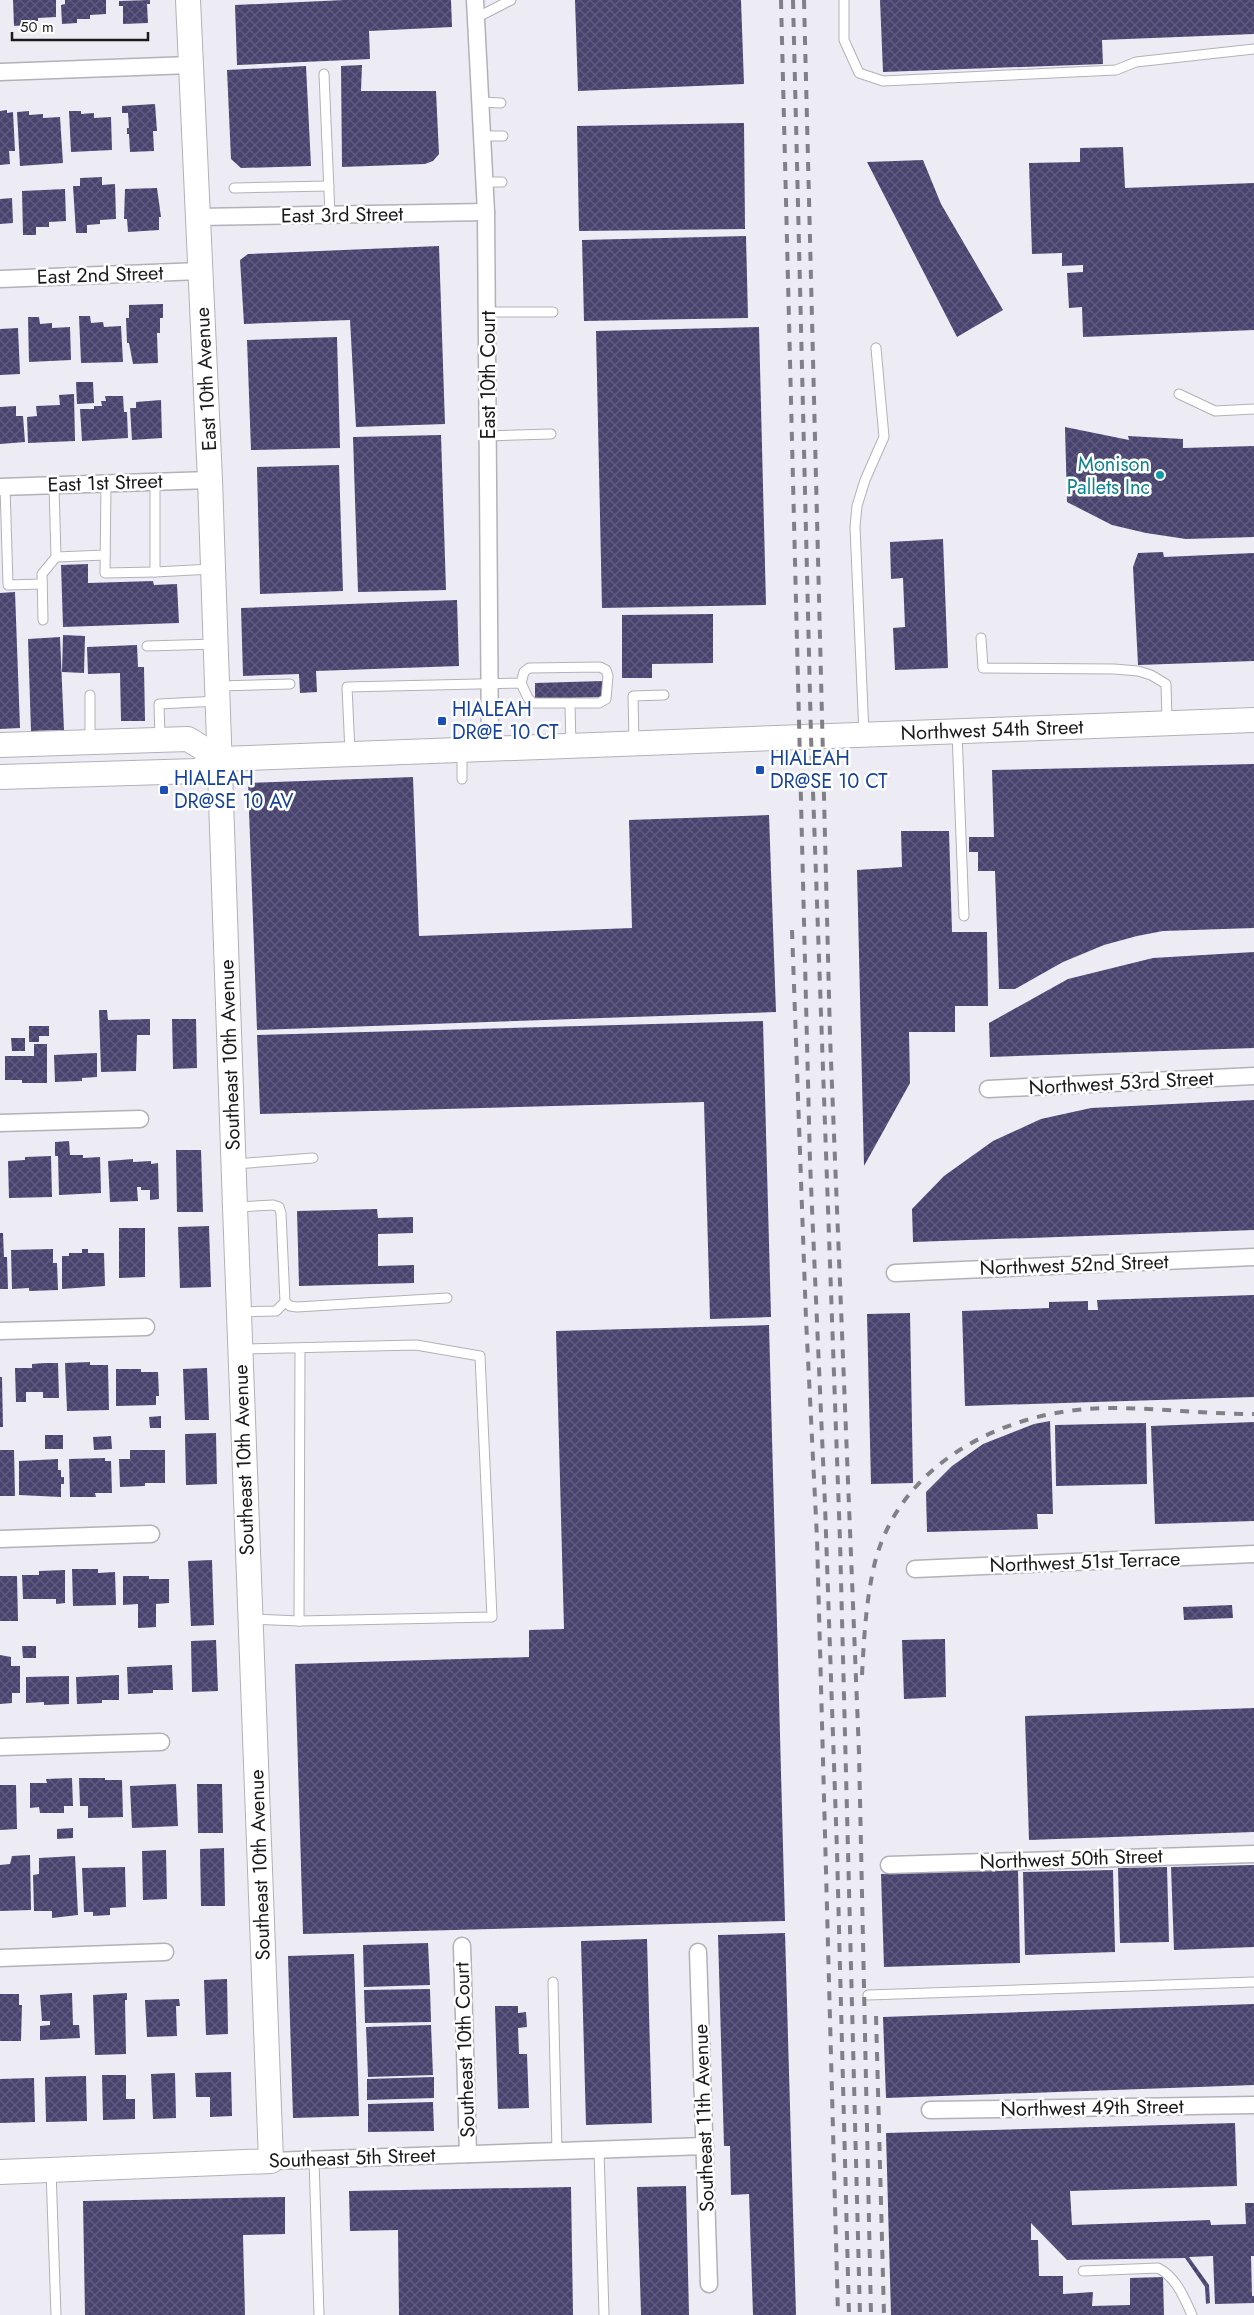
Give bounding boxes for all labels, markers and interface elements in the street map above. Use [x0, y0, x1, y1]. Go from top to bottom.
scale bar [12, 10, 149, 42]
text: 50 m [20, 16, 54, 38]
street label: East 3rd Street [281, 199, 404, 231]
street label: East 2nd Street [36, 258, 164, 292]
street label: East 10th Avenue [188, 306, 224, 452]
street label: East 10th Court [474, 311, 503, 439]
place label: Monison Pallets Inc [1067, 450, 1150, 502]
street label: East 1st Street [47, 466, 163, 499]
marker: Monison Pallets Inc [1154, 469, 1166, 481]
place label: HIALEAH DR@E 10 CT [452, 695, 559, 747]
street label: Northwest 54th Street [900, 712, 1084, 748]
marker: HIALEAH DR@E 10 CT [436, 715, 448, 727]
place label: HIALEAH DR@SE 10 CT [770, 744, 888, 796]
place label: HIALEAH DR@SE 10 AV [174, 764, 294, 816]
marker: HIALEAH DR@SE 10 CT [754, 764, 766, 776]
marker: HIALEAH DR@SE 10 AV [158, 784, 170, 796]
street label: Southeast 10th Avenue [212, 959, 248, 1151]
street label: Northwest 53rd Street [1028, 1064, 1214, 1102]
street label: Northwest 52nd Street [979, 1247, 1169, 1283]
street label: Southeast 10th Avenue [226, 1364, 262, 1556]
street label: Northwest 51st Terrace [989, 1544, 1181, 1580]
street label: Southeast 10th Avenue [242, 1769, 278, 1961]
street label: Northwest 50th Street [979, 1841, 1163, 1877]
street label: Southeast 10th Court [447, 1962, 483, 2138]
street label: Southeast 11th Avenue [686, 2024, 722, 2212]
street label: Northwest 49th Street [1000, 2092, 1184, 2124]
street label: Southeast 5th Street [268, 2141, 436, 2175]

